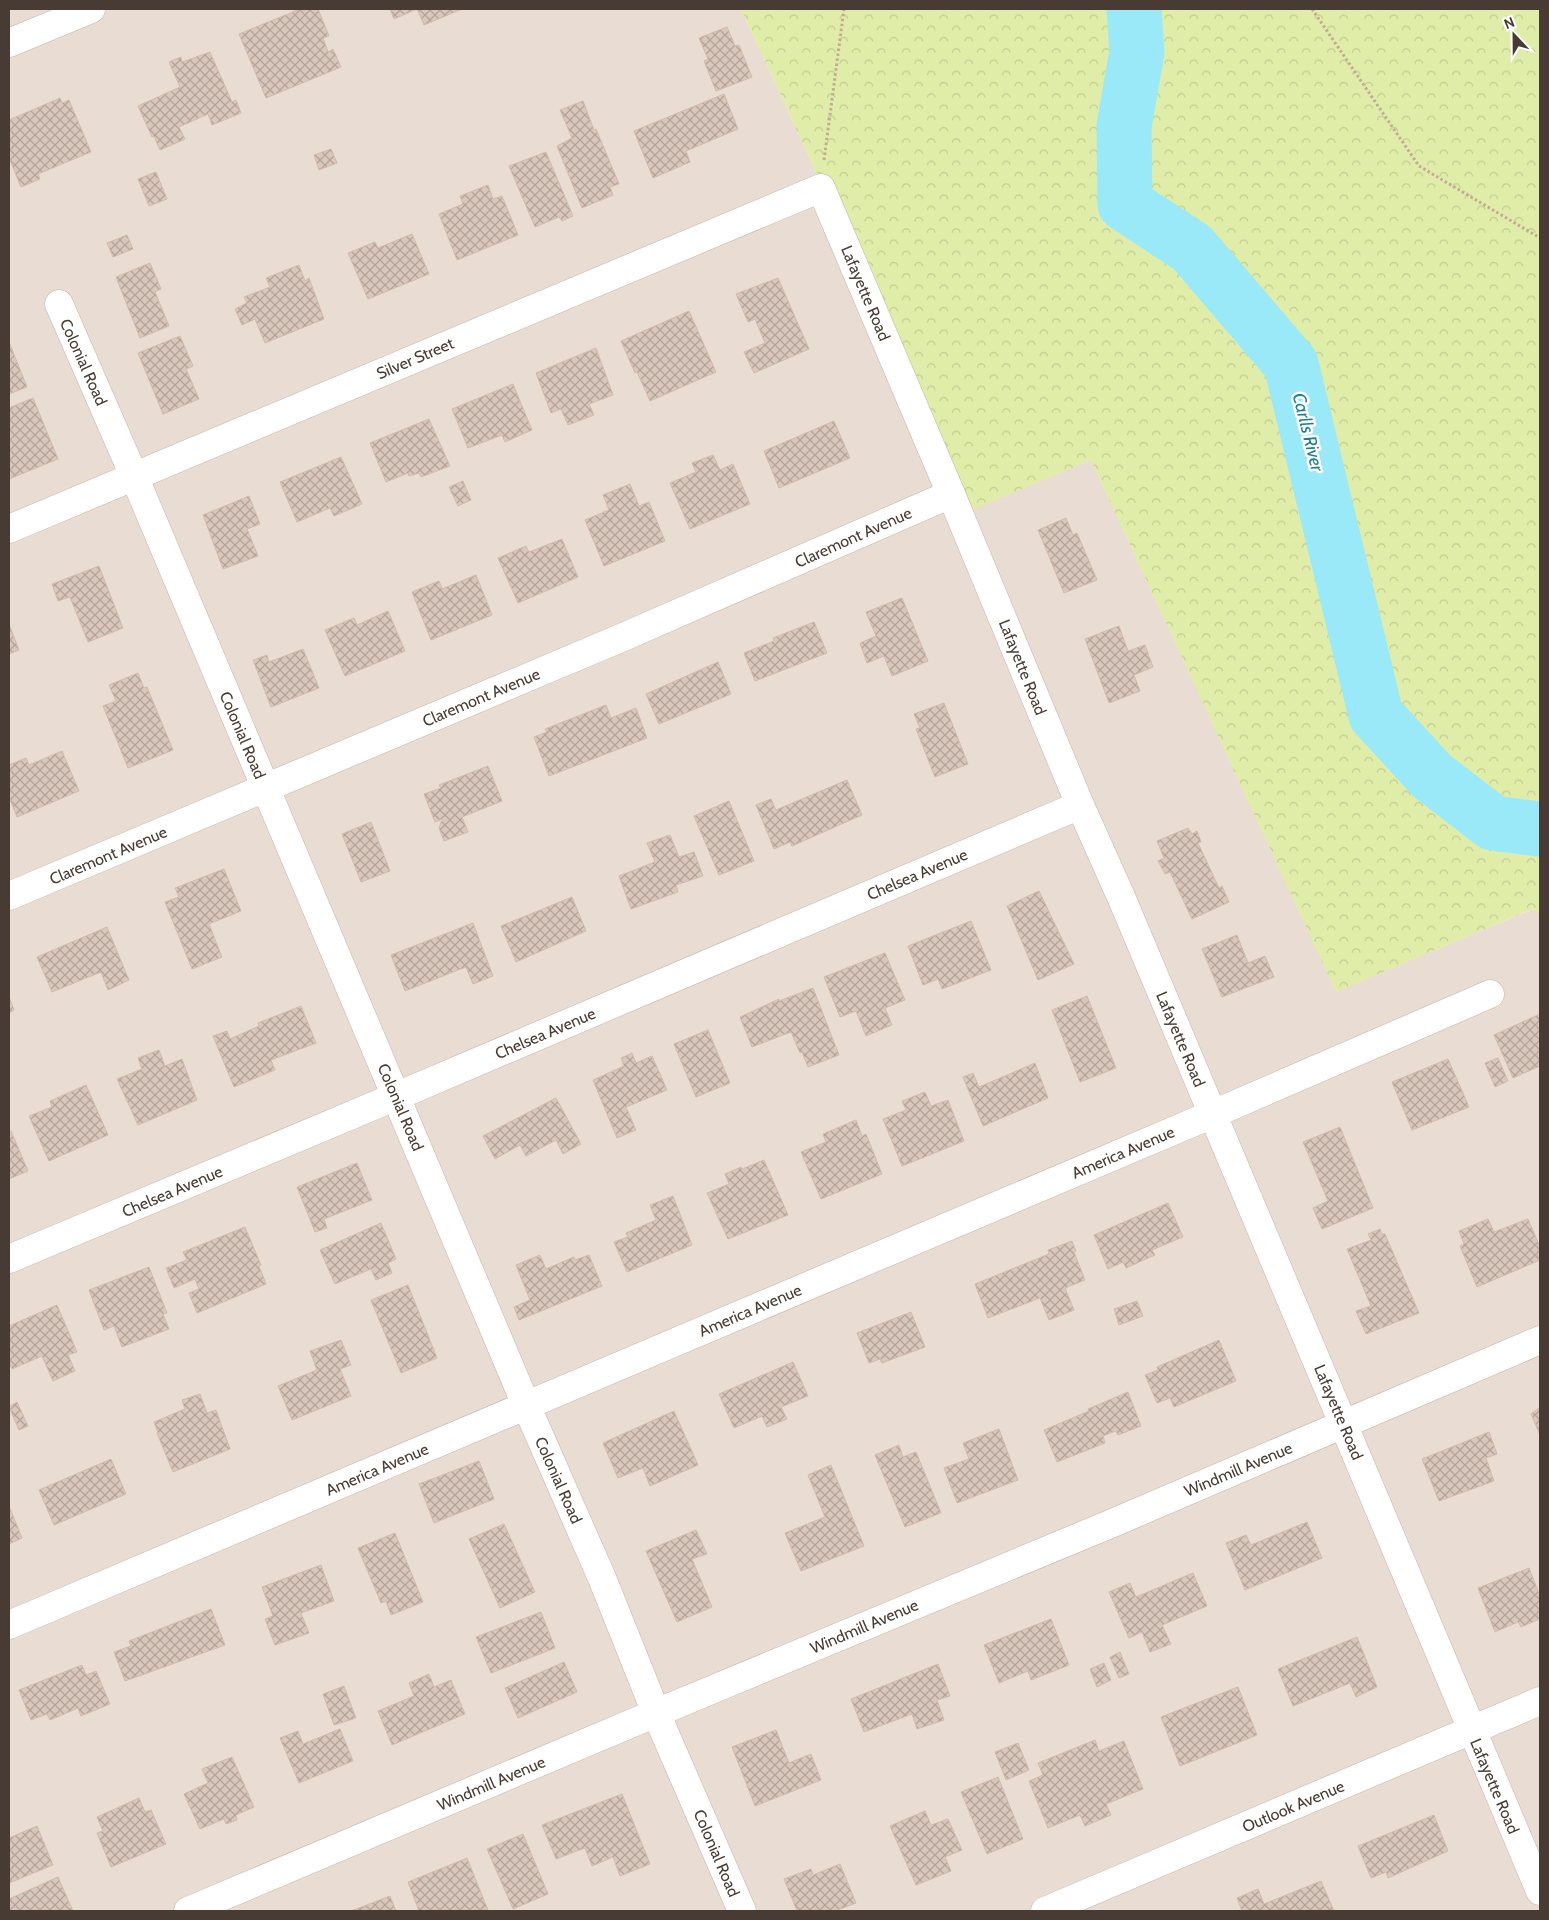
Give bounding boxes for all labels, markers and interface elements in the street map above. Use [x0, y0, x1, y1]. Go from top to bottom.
north arrow [1489, 10, 1539, 60]
text: N [1501, 13, 1517, 33]
street label: Lafayette Road [837, 243, 894, 344]
street label: Colonial Road [56, 316, 111, 409]
street label: Silver Street [374, 333, 457, 383]
water label: Carlls River [1288, 391, 1329, 475]
street label: Claremont Avenue [792, 503, 914, 572]
street label: Lafayette Road [995, 617, 1050, 718]
street label: Claremont Avenue [420, 664, 543, 731]
street label: Colonial Road [216, 689, 269, 782]
street label: Claremont Avenue [47, 822, 170, 889]
street label: Chelsea Avenue [864, 845, 970, 904]
street label: Lafayette Road [1152, 989, 1209, 1090]
street label: Chelsea Avenue [492, 1004, 598, 1063]
street label: Colonial Road [374, 1061, 427, 1154]
street label: America Avenue [1069, 1122, 1177, 1183]
street label: Chelsea Avenue [119, 1162, 225, 1221]
street label: America Avenue [696, 1280, 804, 1341]
street label: Lafayette Road [1310, 1362, 1367, 1463]
street label: Colonial Road [531, 1434, 586, 1527]
street label: Windmill Avenue [1181, 1438, 1295, 1501]
street label: America Avenue [323, 1439, 431, 1500]
street label: Windmill Avenue [807, 1595, 921, 1658]
street label: Lafayette Road [1466, 1736, 1523, 1837]
street label: Windmill Avenue [434, 1752, 548, 1815]
street label: Outlook Avenue [1239, 1776, 1347, 1836]
street label: Colonial Road [690, 1807, 743, 1900]

